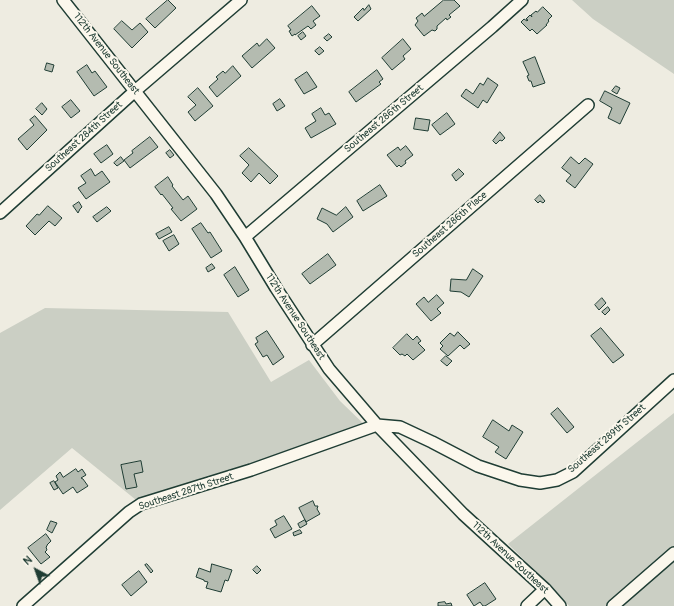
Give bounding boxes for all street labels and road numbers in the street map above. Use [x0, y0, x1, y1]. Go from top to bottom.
street label: 112th Avenue Southeast [70, 11, 142, 97]
street label: Southeast 286th Street [342, 82, 426, 156]
street label: Southeast 284th Street [43, 99, 125, 175]
street label: Southeast 286th Place [410, 189, 490, 261]
street label: 112th Avenue Southeast [263, 272, 327, 362]
street label: Southeast 289th Street [566, 402, 648, 476]
street label: Southeast 287th Street [137, 471, 235, 513]
street label: 112th Avenue Southeast [469, 519, 551, 597]

